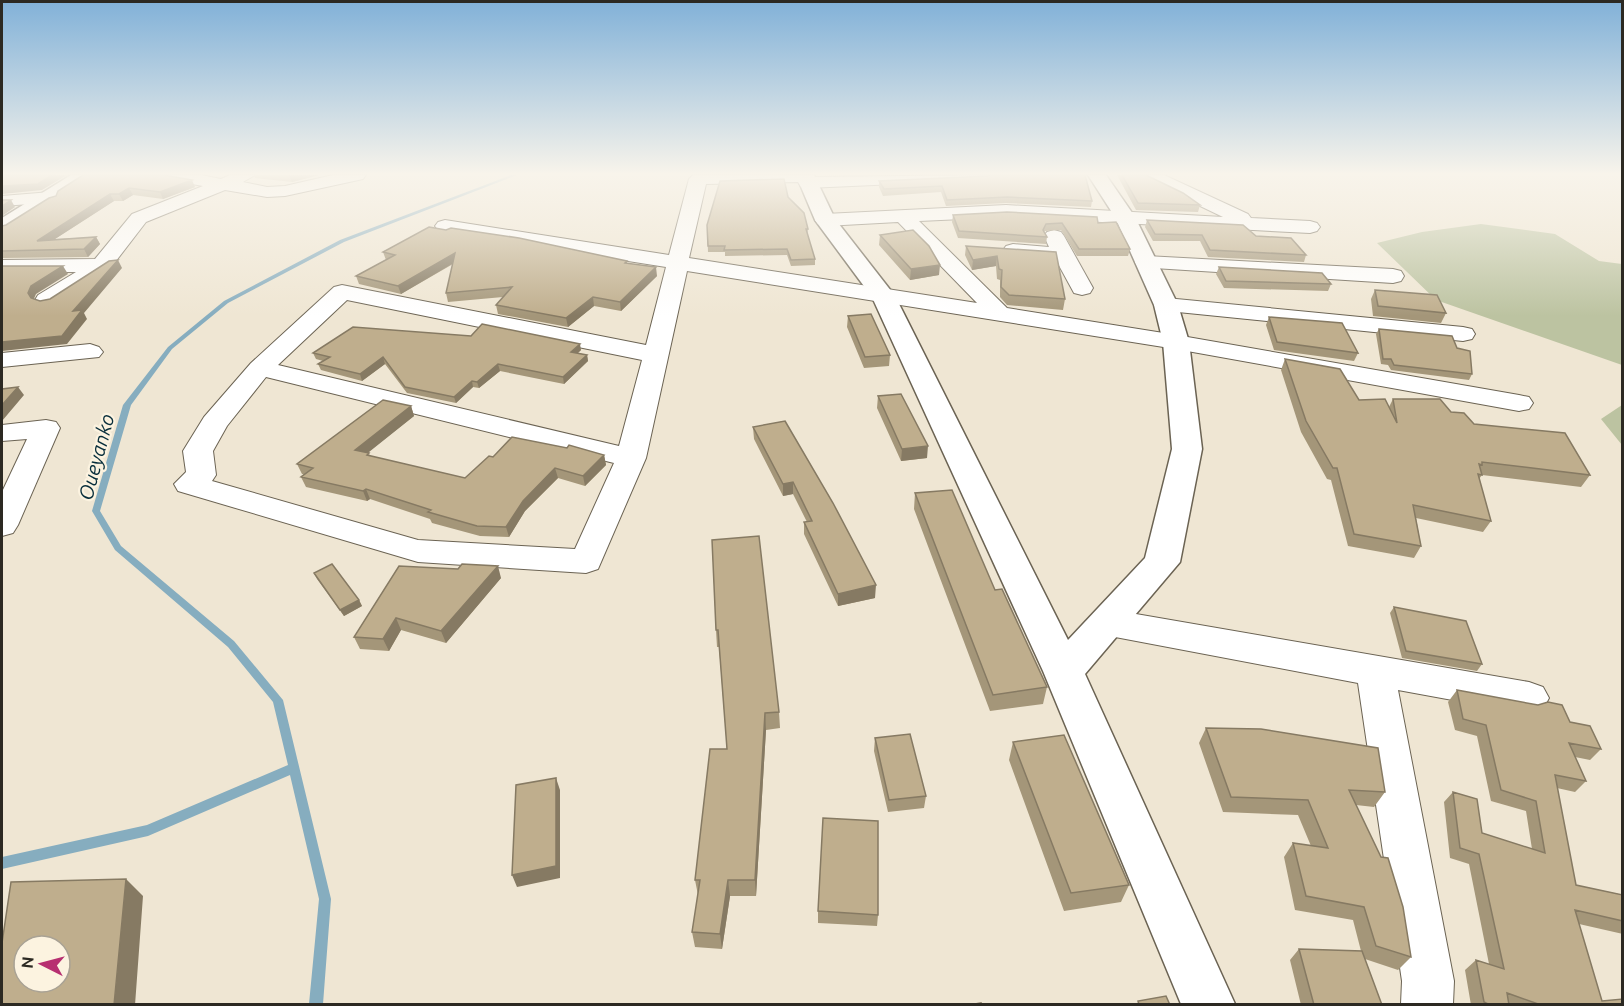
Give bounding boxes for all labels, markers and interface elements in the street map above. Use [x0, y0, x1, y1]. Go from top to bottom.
water label: Oueyanko [73, 411, 119, 503]
north arrow [12, 934, 72, 994]
text: N [18, 956, 37, 969]

